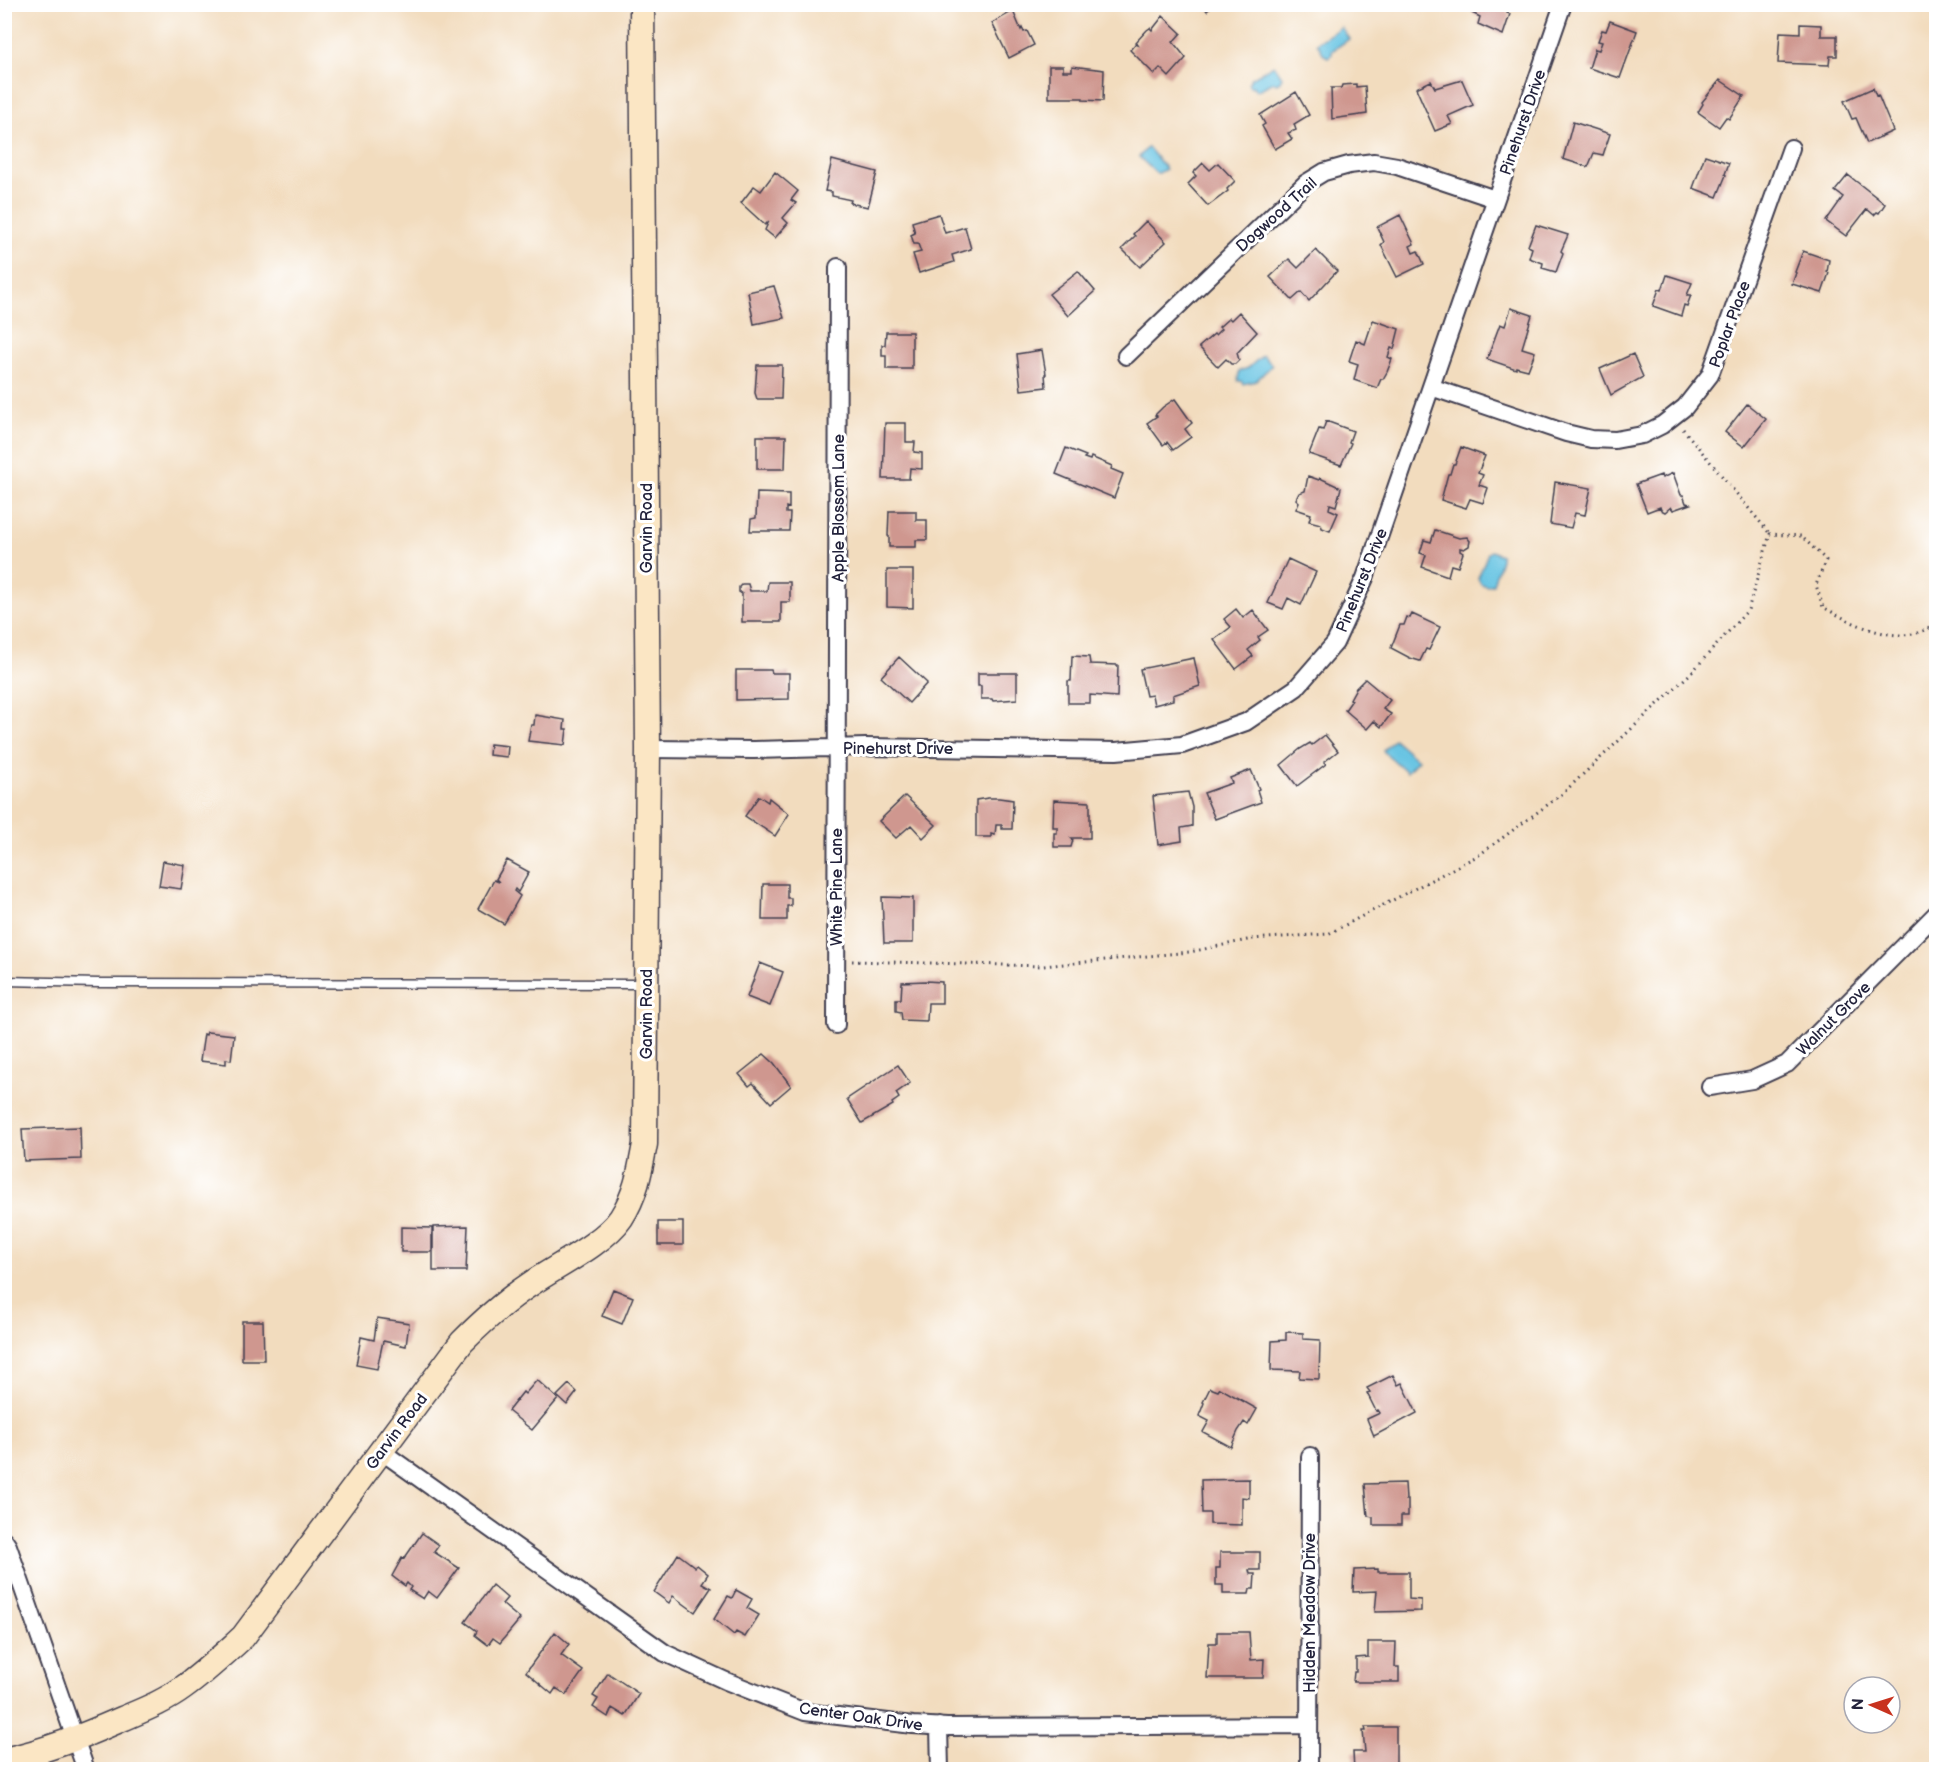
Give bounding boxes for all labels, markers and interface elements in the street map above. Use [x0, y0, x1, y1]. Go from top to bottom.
street label: Pinehurst Drive [1496, 67, 1551, 178]
street label: Dogwood Trail [1233, 174, 1321, 256]
street label: Poplar Place [1706, 278, 1755, 371]
street label: Apple Blossom Lane [830, 434, 849, 582]
street label: Garvin Road [638, 483, 657, 573]
street label: Pinehurst Drive [1333, 525, 1392, 635]
street label: Pinehurst Drive [843, 740, 954, 759]
street label: White Pine Lane [828, 828, 847, 946]
street label: Garvin Road [638, 969, 657, 1059]
street label: Walnut Grove [1793, 978, 1875, 1060]
street label: Garvin Road [362, 1390, 432, 1474]
street label: Hidden Meadow Drive [1301, 1533, 1320, 1693]
north arrow [1842, 1675, 1902, 1735]
text: N [1849, 1698, 1868, 1711]
street label: Center Oak Drive [798, 1699, 924, 1736]

